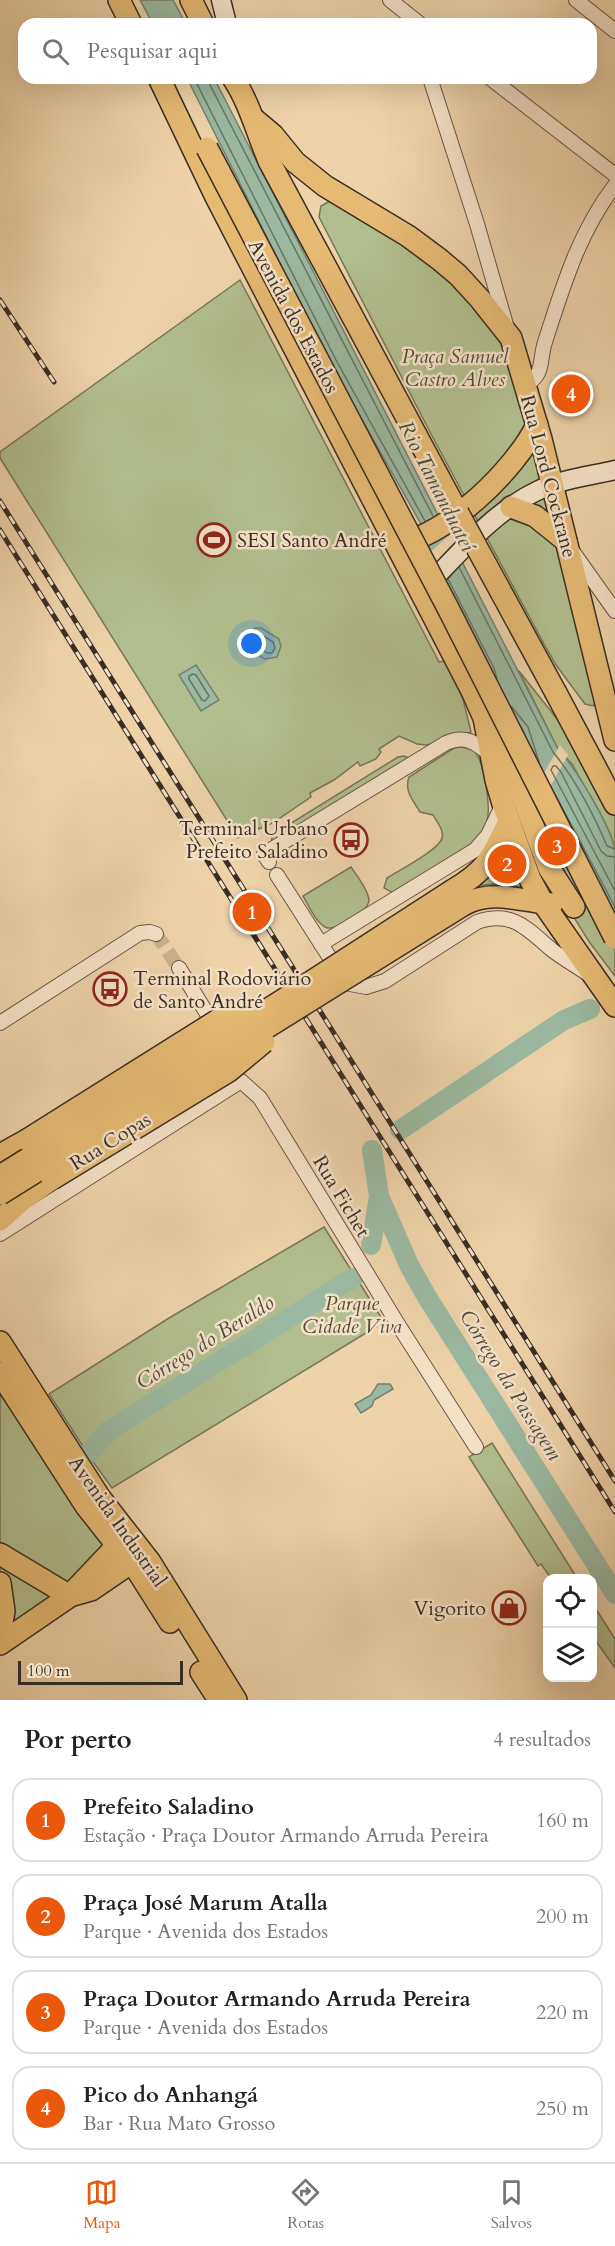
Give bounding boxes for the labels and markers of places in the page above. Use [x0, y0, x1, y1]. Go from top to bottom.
pin: 4 [552, 372, 590, 416]
sports icon: SESI Santo André [196, 522, 232, 558]
place label: SESI Santo André [237, 527, 387, 554]
place label: Terminal Urbano Prefeito Saladino [179, 815, 328, 865]
bus stop icon: Terminal Urbano Prefeito Saladino [333, 822, 369, 858]
pin: 3 [538, 824, 576, 868]
pin: 2 [488, 842, 526, 886]
pin: 1 [232, 890, 272, 934]
place label: Terminal Rodoviário de Santo André [133, 965, 311, 1015]
bus stop icon: Terminal Rodoviário de Santo André [92, 971, 128, 1007]
shop icon: Vigorito [491, 1590, 527, 1626]
place label: Vigorito [414, 1595, 486, 1622]

